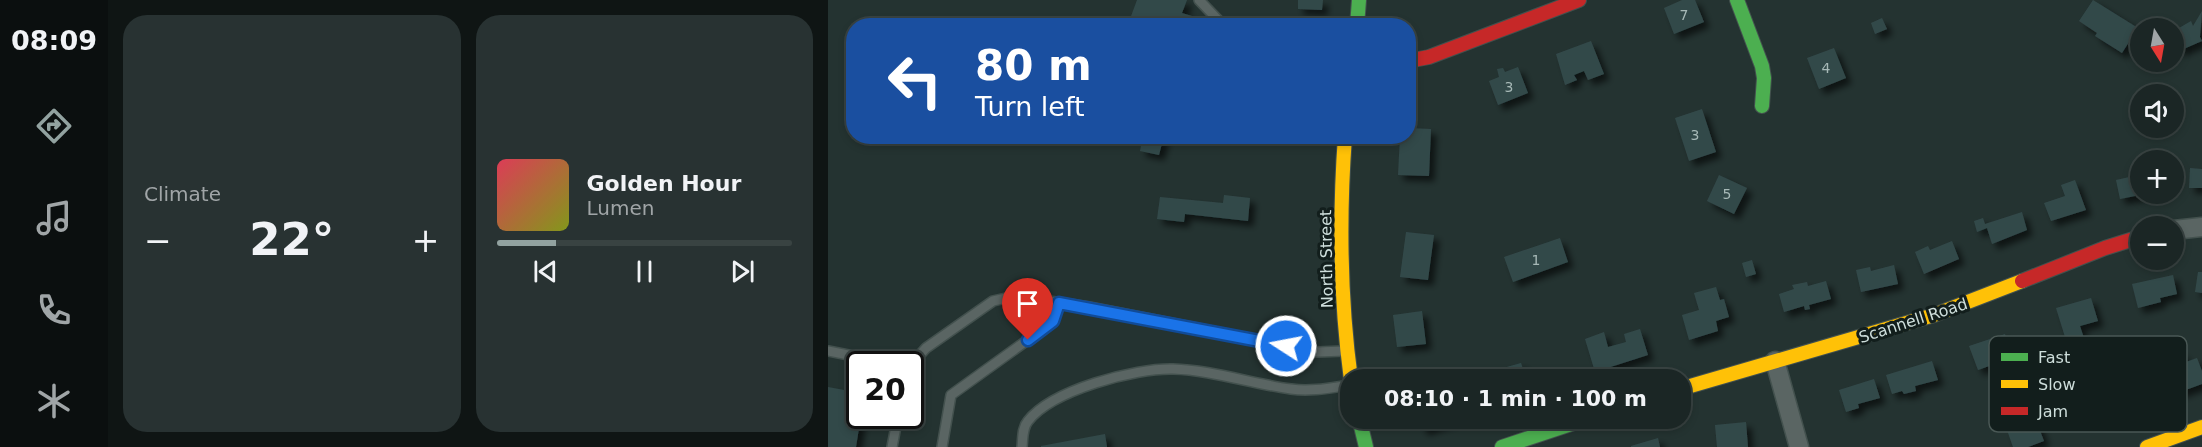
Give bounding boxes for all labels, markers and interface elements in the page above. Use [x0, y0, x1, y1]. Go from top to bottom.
house number: 7 [1680, 7, 1688, 23]
north arrow [2130, 18, 2184, 72]
map controls [2130, 18, 2184, 270]
text: 08:09 [11, 25, 97, 56]
text: 80 m [975, 41, 1092, 90]
icon: left [876, 42, 954, 120]
house number: 4 [1822, 60, 1831, 76]
house number: 3 [1505, 79, 1513, 95]
button: sound [2130, 84, 2184, 138]
text: Turn left [975, 91, 1085, 122]
icon: directions [33, 105, 75, 147]
house number: 3 [1691, 127, 1699, 143]
button: + [2130, 150, 2184, 204]
text: Golden Hour [587, 171, 741, 196]
text: Climate [144, 182, 221, 206]
house number: 5 [1723, 186, 1731, 202]
text: Lumen [587, 196, 654, 220]
icon: music [33, 197, 75, 239]
street label: North Street [1316, 210, 1337, 308]
text: 22° [249, 213, 334, 266]
button: − [2130, 216, 2184, 270]
text: − [144, 221, 172, 260]
text: + [412, 221, 440, 260]
house number: 1 [1532, 252, 1540, 268]
icon: previous [529, 255, 562, 288]
icon: pause [628, 255, 661, 288]
icon: next [726, 255, 759, 288]
pin [1002, 278, 1053, 340]
icon: arrive [1011, 287, 1044, 320]
icon: phone [33, 289, 75, 331]
street label: Scannell Road [1856, 294, 1970, 347]
position arrow [1254, 314, 1318, 378]
legend [1989, 336, 2187, 432]
text: Fast [2038, 348, 2070, 367]
speed limit sign: 20 [846, 351, 924, 429]
text: Slow [2038, 375, 2075, 394]
icon: climate [33, 380, 75, 422]
text: 08:10 · 1 min · 100 m [1384, 386, 1647, 411]
text: Jam [2037, 402, 2068, 421]

